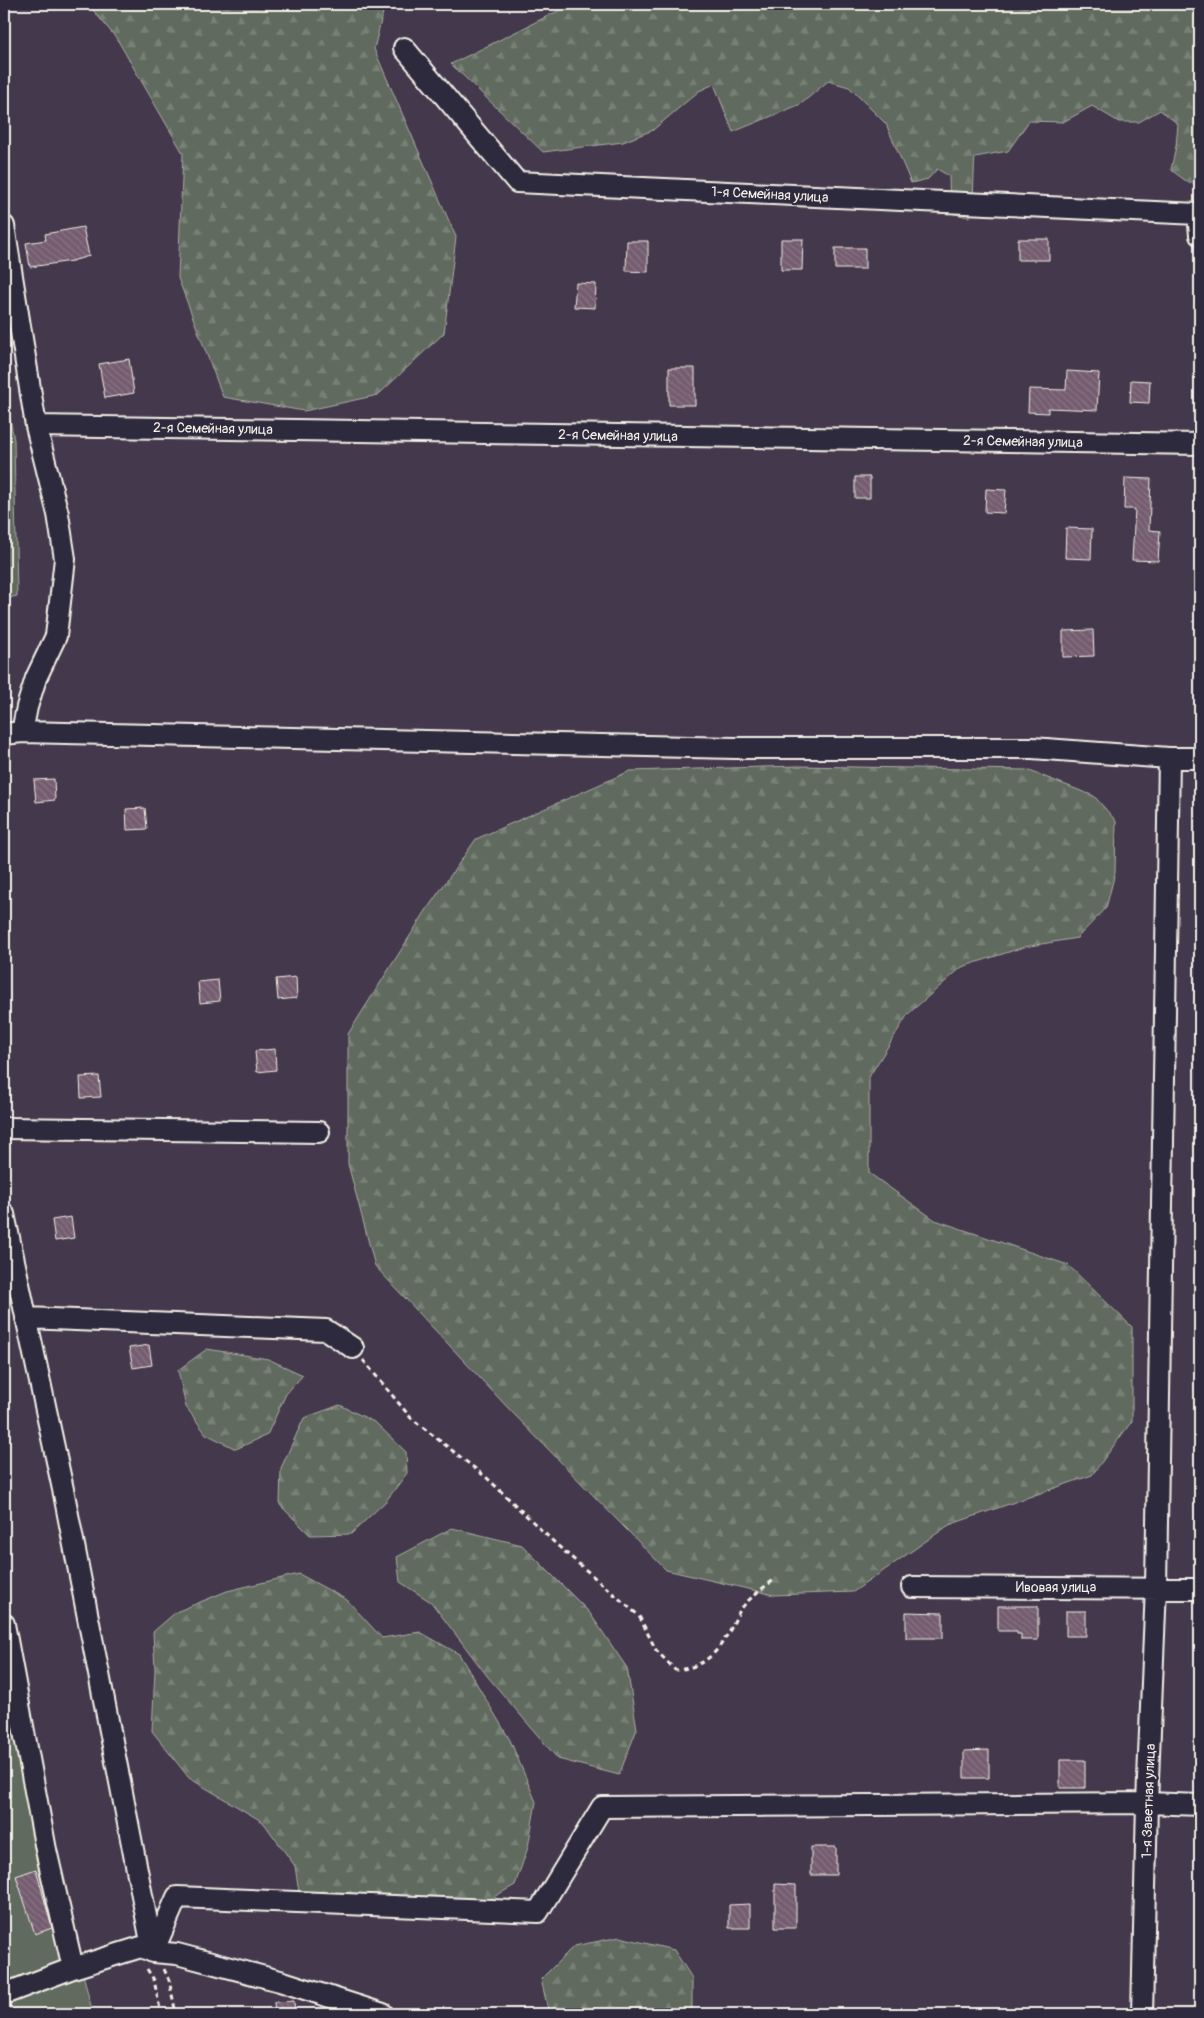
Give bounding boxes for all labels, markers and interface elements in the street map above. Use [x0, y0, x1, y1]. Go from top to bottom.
street label: 1-я Семейная улица [711, 183, 829, 206]
street label: 2-я Семейная улица [153, 419, 273, 438]
street label: 2-я Семейная улица [558, 426, 678, 445]
street label: 2-я Семейная улица [963, 432, 1083, 451]
street label: Ивовая улица [1016, 1579, 1096, 1596]
street label: 1-я Заветная улица [1138, 1743, 1159, 1859]

